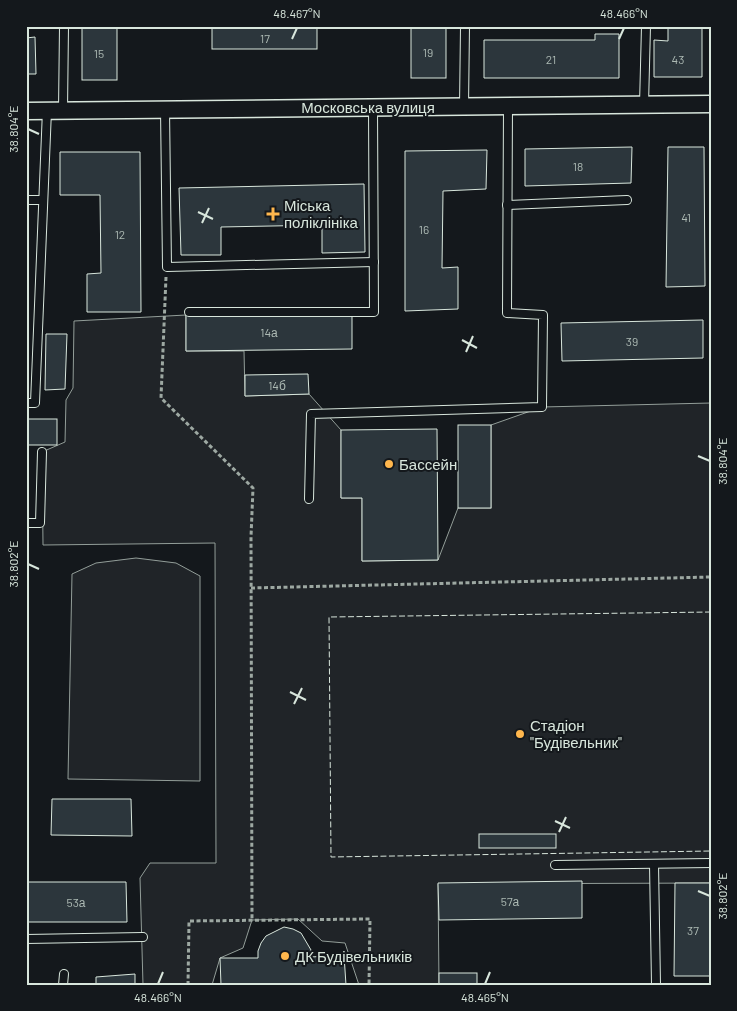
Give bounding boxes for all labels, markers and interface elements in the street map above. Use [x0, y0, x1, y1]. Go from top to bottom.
text: 48.467°N [273, 6, 321, 20]
text: 48.466°N [600, 6, 648, 20]
house number: 17 [260, 31, 270, 45]
house number: 19 [423, 45, 433, 59]
house number: 15 [94, 46, 104, 60]
house number: 21 [546, 52, 556, 66]
house number: 43 [672, 52, 684, 66]
street label: Московська вулиця [301, 98, 435, 116]
text: 38.804°E [6, 105, 20, 153]
house number: 18 [573, 159, 583, 173]
place label: Міська поліклініка [284, 196, 359, 231]
marker: Міська поліклініка [266, 207, 280, 221]
house number: 41 [681, 210, 691, 224]
house number: 16 [419, 222, 429, 236]
house number: 12 [115, 227, 125, 241]
house number: 14а [260, 325, 278, 339]
house number: 39 [626, 334, 638, 348]
house number: 14б [268, 378, 286, 392]
text: 38.804°E [715, 437, 729, 485]
place label: Бассейн [399, 455, 457, 473]
marker: Бассейн [383, 458, 395, 470]
text: 38.802°E [6, 540, 20, 588]
place label: Стадіон "Будівельник" [530, 716, 622, 751]
marker: Стадіон "Будівельник" [514, 728, 526, 740]
text: 38.802°E [715, 872, 729, 920]
house number: 57а [501, 894, 520, 908]
house number: 53а [66, 895, 86, 909]
house number: 37 [687, 923, 699, 937]
place label: ДК Будівельників [295, 947, 412, 965]
marker: ДК Будівельників [279, 950, 291, 962]
text: 48.466°N [134, 990, 182, 1004]
text: 48.465°N [461, 990, 509, 1004]

